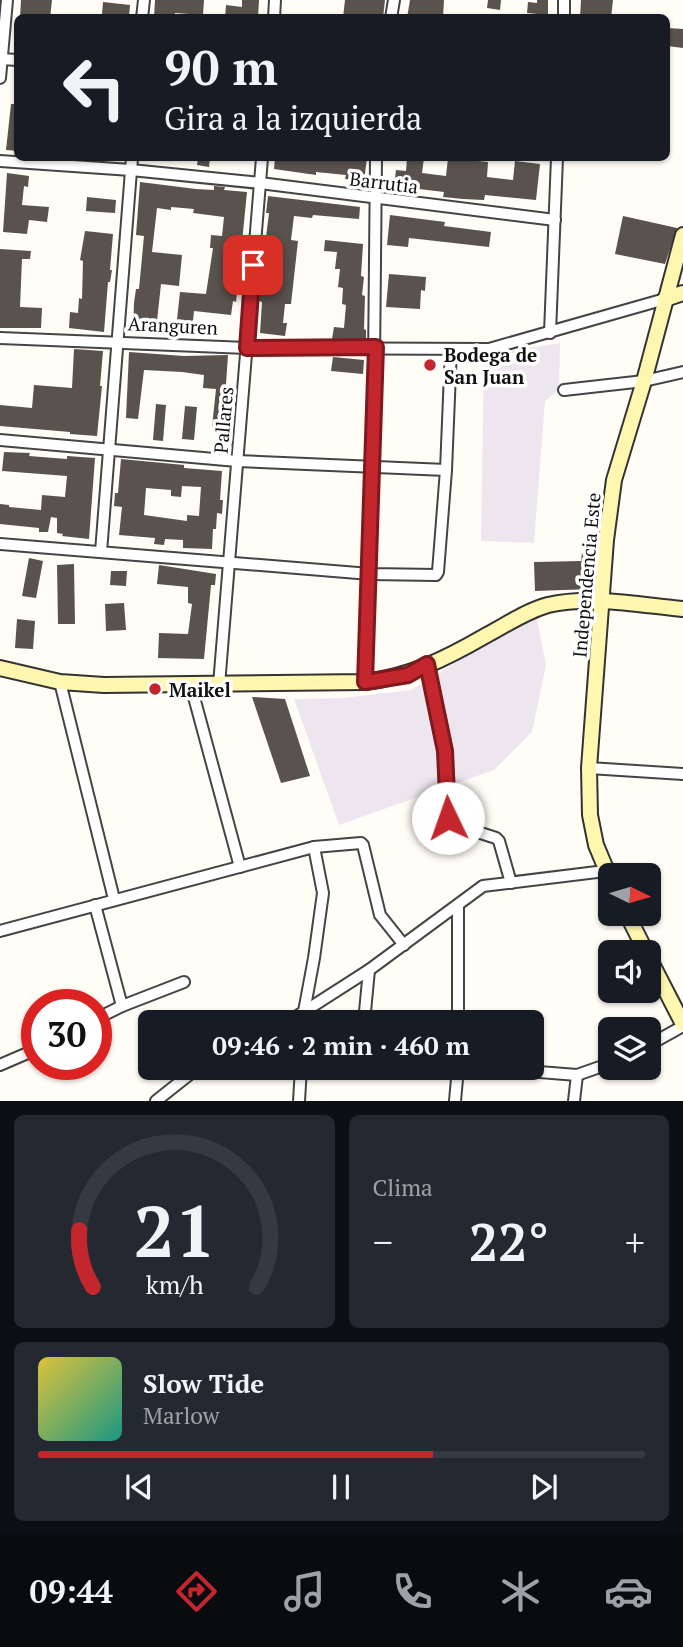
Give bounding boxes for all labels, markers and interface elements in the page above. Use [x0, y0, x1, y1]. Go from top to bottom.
text: 90 m [164, 34, 278, 99]
icon: left [49, 42, 140, 133]
text: Gira a la izquierda [164, 97, 422, 139]
street label: Barrutia [348, 165, 420, 199]
pin [223, 235, 283, 295]
icon: arrive [234, 246, 272, 284]
street label: Aranguren [127, 310, 219, 340]
place label: Bodega de San Juan [444, 342, 537, 389]
marker: Bodega de San Juan [422, 357, 438, 373]
street label: Pallares [208, 386, 238, 454]
street label: Independencia Este [566, 491, 606, 659]
place label: Maikel [169, 677, 231, 702]
marker: Maikel [147, 681, 163, 697]
position arrow [411, 781, 485, 855]
north arrow [598, 863, 662, 926]
map controls [598, 863, 661, 1080]
button: sound [598, 940, 661, 1003]
speed limit sign: 30 [21, 989, 112, 1080]
button: layers [598, 1017, 661, 1080]
text: 09:46 · 2 min · 460 m [212, 1028, 470, 1062]
text: Clima [373, 1172, 433, 1203]
text: 21 [133, 1182, 215, 1279]
text: 22° [469, 1207, 549, 1276]
text: − [373, 1217, 393, 1267]
text: + [625, 1217, 645, 1267]
text: km/h [145, 1268, 203, 1301]
text: Slow Tide [143, 1366, 264, 1400]
text: Marlow [143, 1400, 220, 1431]
icon: previous [120, 1468, 158, 1506]
icon: pause [322, 1468, 360, 1506]
icon: next [525, 1468, 563, 1506]
icon: directions [172, 1567, 221, 1616]
icon: music [280, 1567, 329, 1616]
icon: phone [388, 1567, 437, 1616]
icon: climate [496, 1567, 545, 1616]
icon: car [604, 1567, 653, 1616]
text: 09:44 [30, 1570, 113, 1612]

